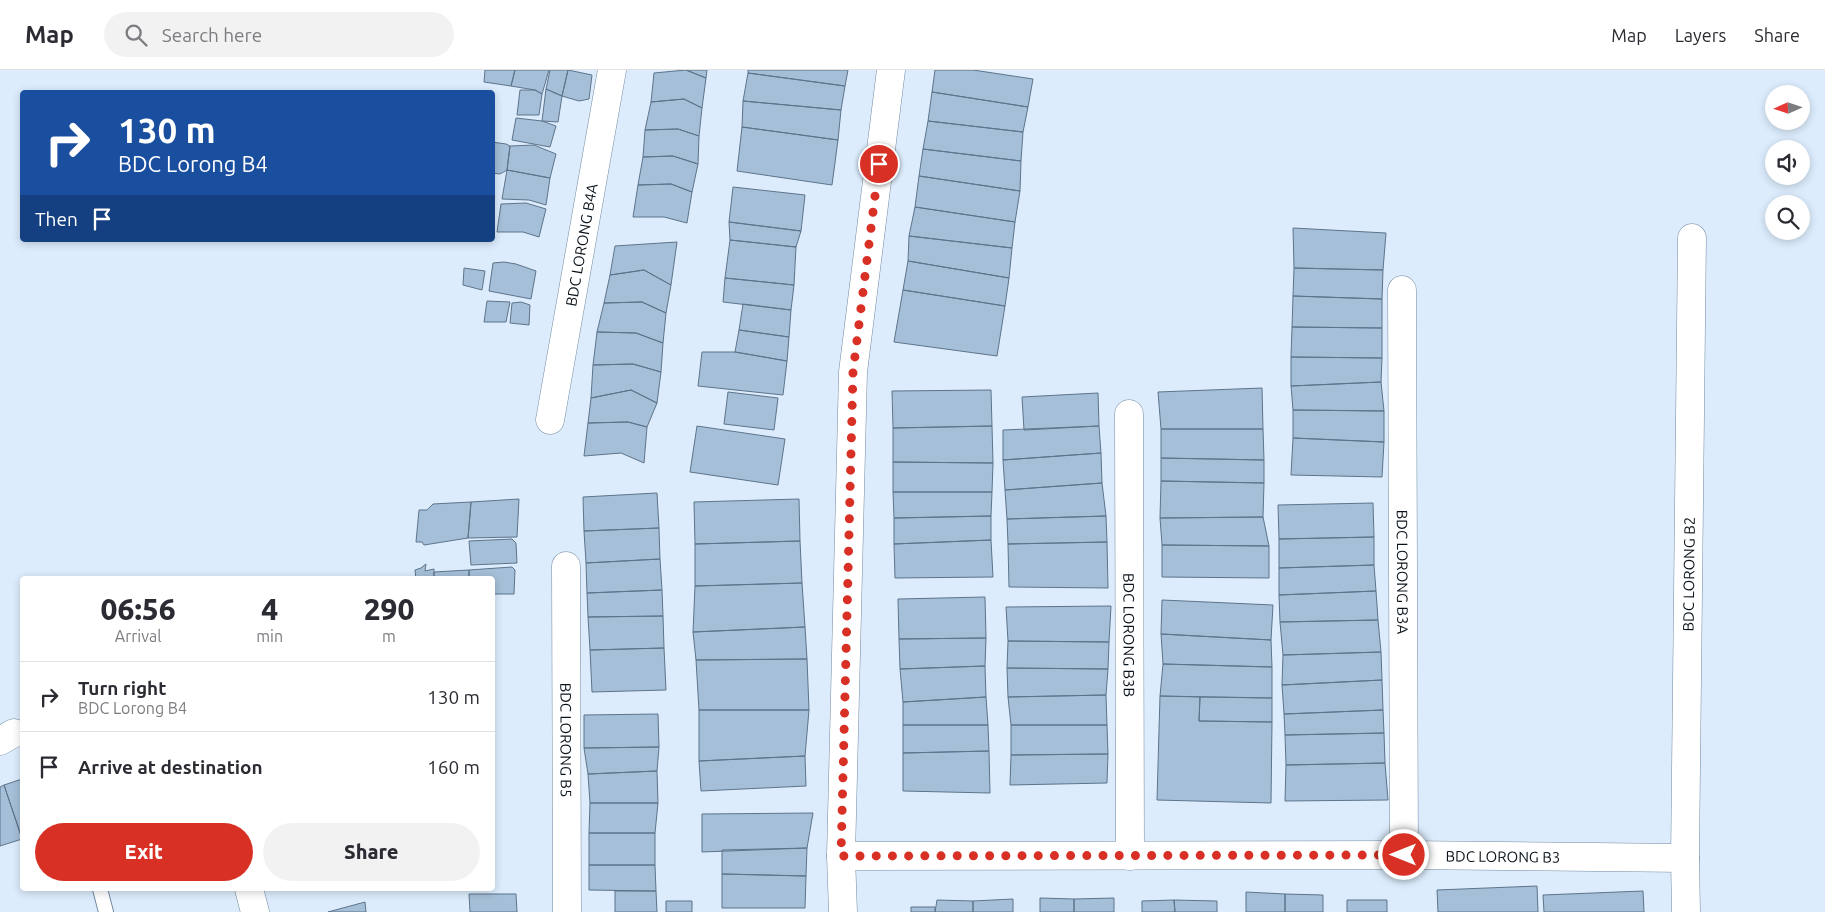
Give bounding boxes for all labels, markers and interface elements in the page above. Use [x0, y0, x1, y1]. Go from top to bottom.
search box [104, 12, 454, 57]
text: Map [25, 21, 74, 48]
icon: search [122, 21, 150, 49]
text: Search here [162, 24, 262, 46]
text: Map [1611, 25, 1647, 45]
text: Layers [1675, 25, 1726, 45]
text: Share [1754, 25, 1800, 45]
north arrow [1765, 85, 1810, 130]
map controls [1765, 85, 1810, 240]
icon: right [35, 110, 100, 175]
text: 130 m [118, 110, 216, 150]
button: sound [1765, 140, 1810, 185]
pin [858, 143, 900, 185]
icon: arrive [865, 150, 893, 178]
text: BDC Lorong B4 [118, 151, 268, 176]
street label: BDC LORONG B4A [562, 182, 600, 307]
button: search [1765, 195, 1810, 240]
icon: arrive [88, 205, 116, 233]
text: Then [35, 208, 78, 230]
street label: BDC LORONG B3A [1394, 510, 1412, 634]
street label: BDC LORONG B2 [1679, 517, 1697, 631]
street label: BDC LORONG B3B [1121, 573, 1138, 697]
text: 06:56 [101, 592, 176, 626]
text: 4 [261, 592, 278, 626]
text: 290 [364, 592, 414, 626]
text: Arrival [115, 627, 161, 645]
text: min [256, 627, 283, 645]
text: m [382, 627, 396, 645]
text: Turn right [78, 677, 166, 699]
icon: right [35, 683, 63, 711]
street label: BDC LORONG B5 [558, 683, 575, 797]
text: 130 m [427, 686, 480, 708]
text: BDC Lorong B4 [78, 699, 187, 717]
icon: arrive [35, 753, 63, 781]
text: Arrive at destination [78, 756, 263, 778]
text: 160 m [427, 756, 480, 778]
button: Exit [35, 823, 253, 881]
button: Share [263, 823, 480, 881]
position arrow [1377, 828, 1429, 880]
street label: BDC LORONG B3 [1446, 847, 1560, 865]

